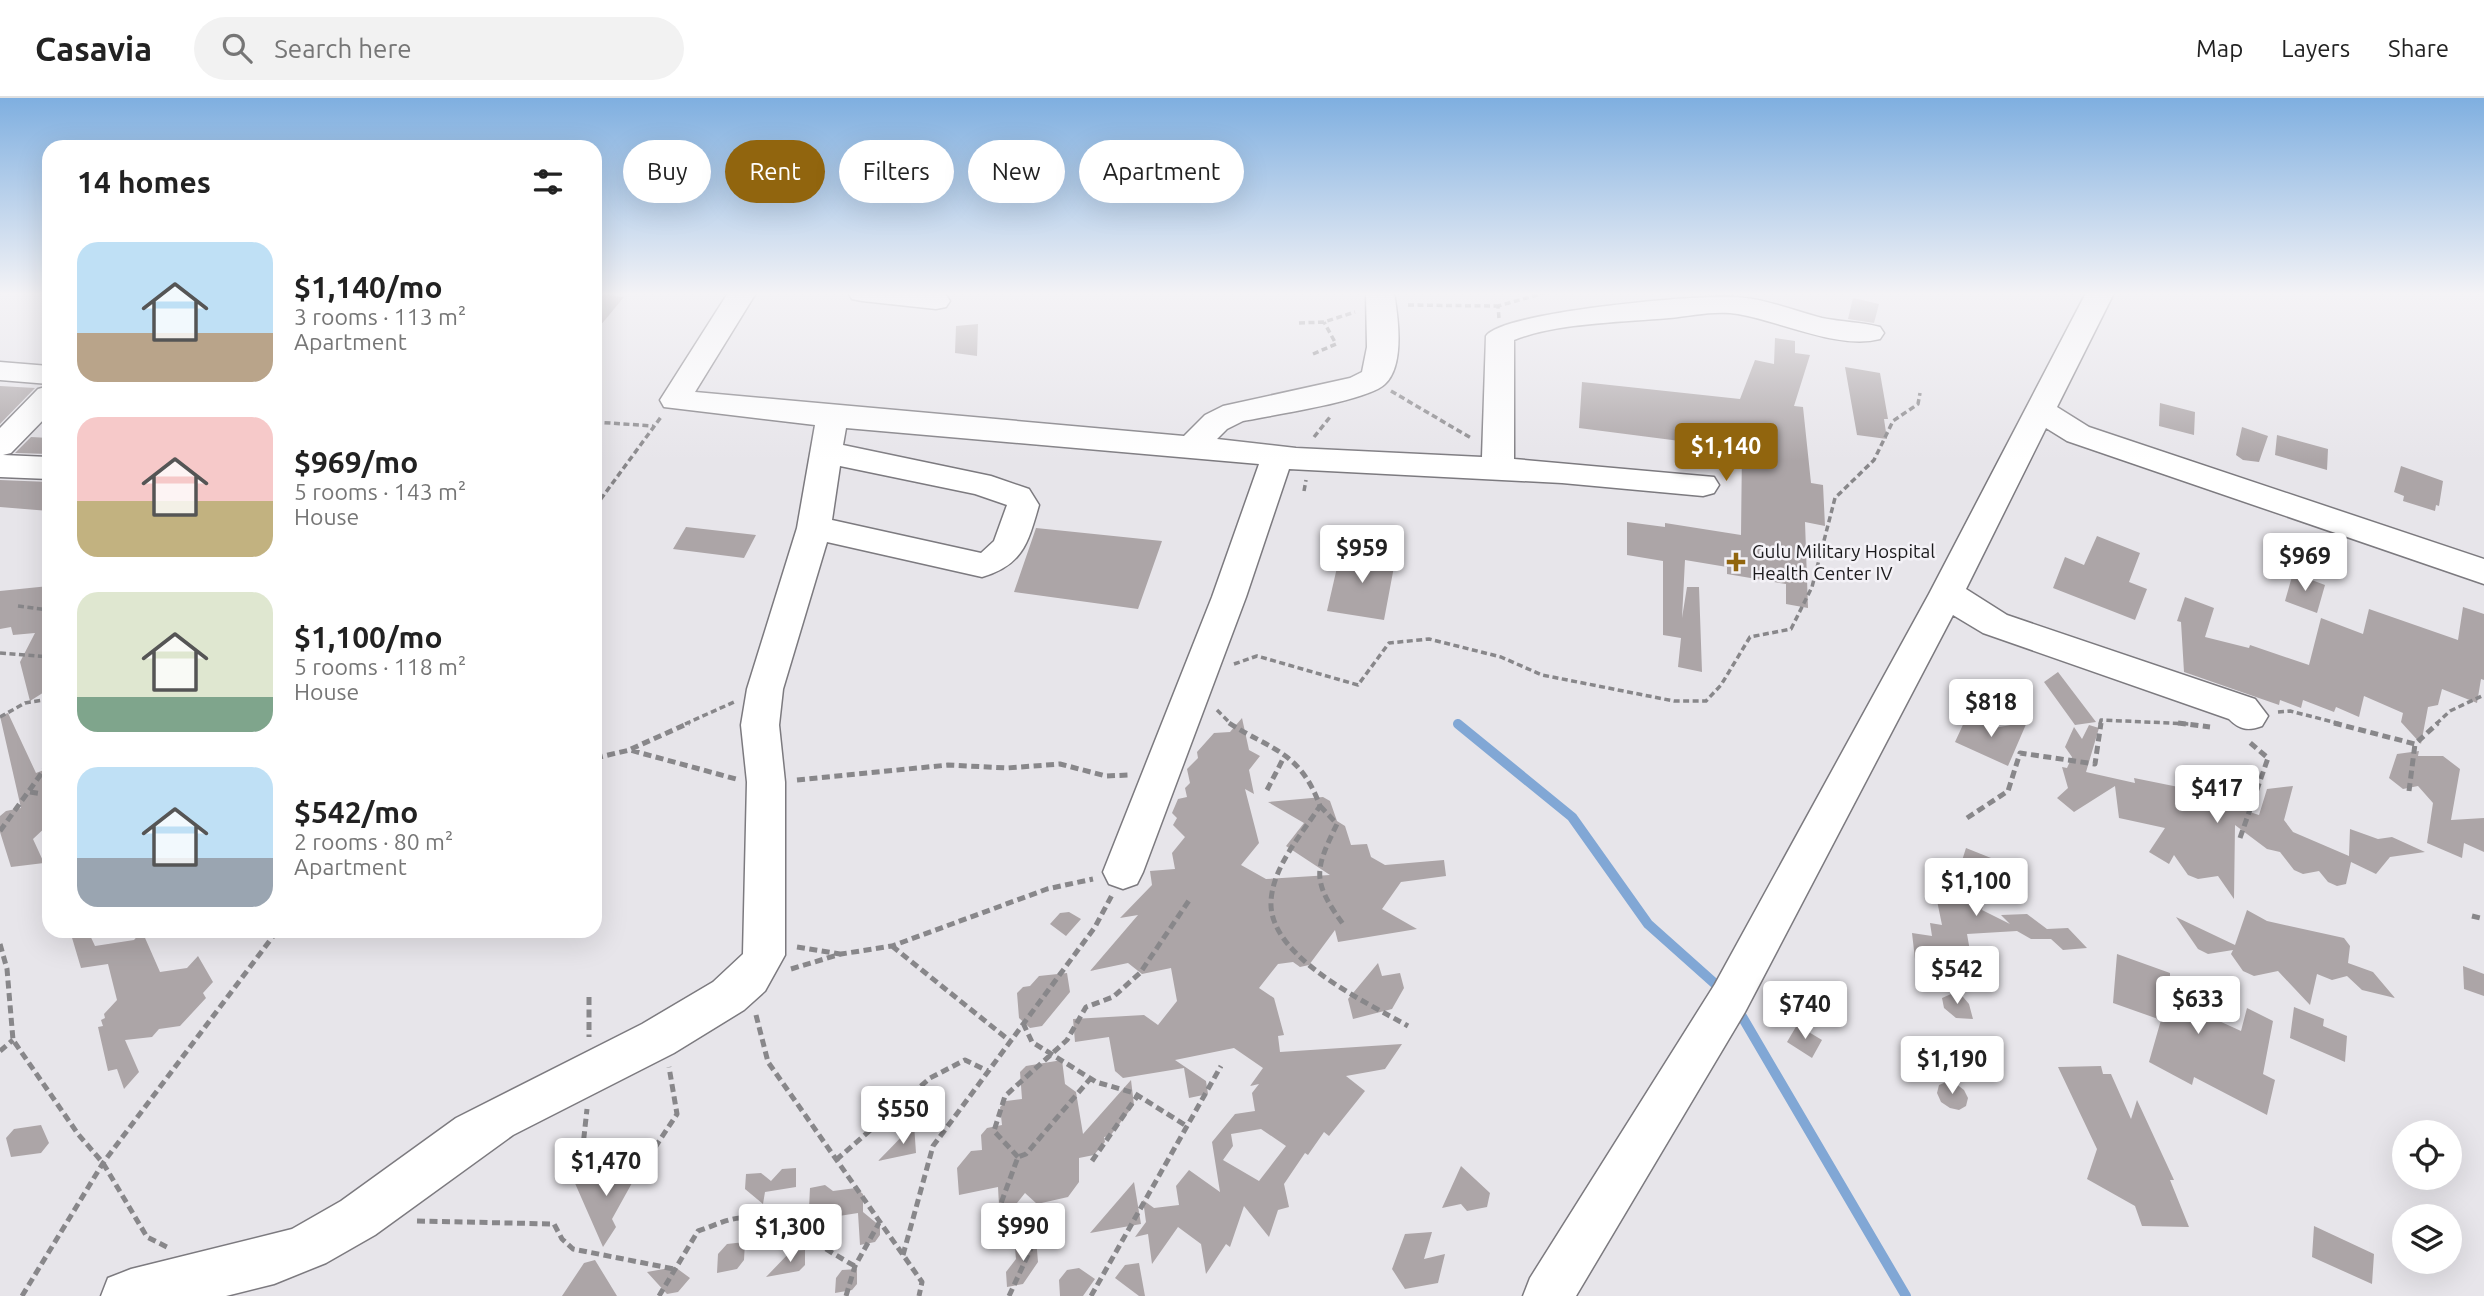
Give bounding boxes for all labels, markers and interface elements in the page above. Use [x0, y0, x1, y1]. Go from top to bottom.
search box [194, 17, 684, 80]
icon: search [218, 29, 256, 67]
text: Casavia [35, 30, 152, 67]
text: Search here [274, 34, 412, 63]
text: Map [2196, 35, 2243, 62]
text: Layers [2281, 35, 2350, 62]
text: Share [2388, 35, 2449, 62]
chip: Buy [623, 140, 711, 203]
chip: Rent [725, 140, 825, 203]
chip: Filters [839, 140, 954, 203]
chip: New [968, 140, 1065, 203]
chip: Apartment [1079, 140, 1244, 203]
icon: filters [529, 163, 567, 201]
text: 14 homes [77, 165, 211, 199]
icon: home [133, 270, 217, 354]
text: $1,140/mo [294, 270, 443, 304]
text: 3 rooms · 113 m² [294, 304, 466, 329]
text: Apartment [294, 329, 407, 354]
pin: $1,140 [1669, 424, 1783, 483]
text: $1,140 [1691, 433, 1761, 458]
icon: home [133, 445, 217, 529]
text: $969/mo [294, 445, 418, 479]
text: 5 rooms · 143 m² [294, 479, 466, 504]
text: House [294, 504, 359, 529]
pin: $959 [1321, 526, 1403, 585]
pin: $969 [2264, 533, 2346, 593]
text: $959 [1336, 535, 1388, 560]
place label: Gulu Military Hospital Health Center IV [1752, 540, 1935, 584]
text: $969 [2279, 543, 2331, 568]
marker: Gulu Military Hospital Health Center IV [1726, 552, 1746, 572]
icon: home [133, 620, 217, 704]
text: $1,100/mo [294, 620, 443, 654]
text: 5 rooms · 118 m² [294, 654, 466, 679]
text: House [294, 679, 359, 704]
pin: $818 [1950, 680, 2032, 739]
text: $818 [1965, 689, 2017, 714]
pin: $417 [2176, 766, 2258, 825]
text: $417 [2191, 775, 2243, 800]
icon: home [133, 795, 217, 879]
text: $542/mo [294, 795, 418, 829]
text: 2 rooms · 80 m² [294, 829, 453, 854]
text: Apartment [294, 854, 407, 879]
pin: $1,100 [1919, 858, 2033, 918]
text: $1,100 [1941, 868, 2011, 893]
pin: $542 [1916, 946, 1998, 1006]
text: $542 [1931, 956, 1983, 981]
pin: $633 [2157, 976, 2239, 1036]
pin: $740 [1764, 982, 1846, 1041]
text: $633 [2172, 986, 2224, 1011]
text: $740 [1779, 991, 1831, 1016]
pin: $1,190 [1895, 1037, 2009, 1096]
text: $1,190 [1917, 1046, 1987, 1071]
pin: $550 [862, 1086, 944, 1146]
text: $550 [877, 1096, 929, 1121]
map controls [2392, 1120, 2462, 1274]
button: locate [2392, 1120, 2462, 1190]
pin: $1,470 [549, 1138, 663, 1198]
text: $1,470 [571, 1148, 641, 1173]
pin: $1,300 [733, 1204, 847, 1264]
pin: $990 [982, 1204, 1064, 1263]
button: layers [2392, 1204, 2462, 1274]
text: $990 [997, 1213, 1049, 1238]
text: $1,300 [755, 1214, 825, 1239]

